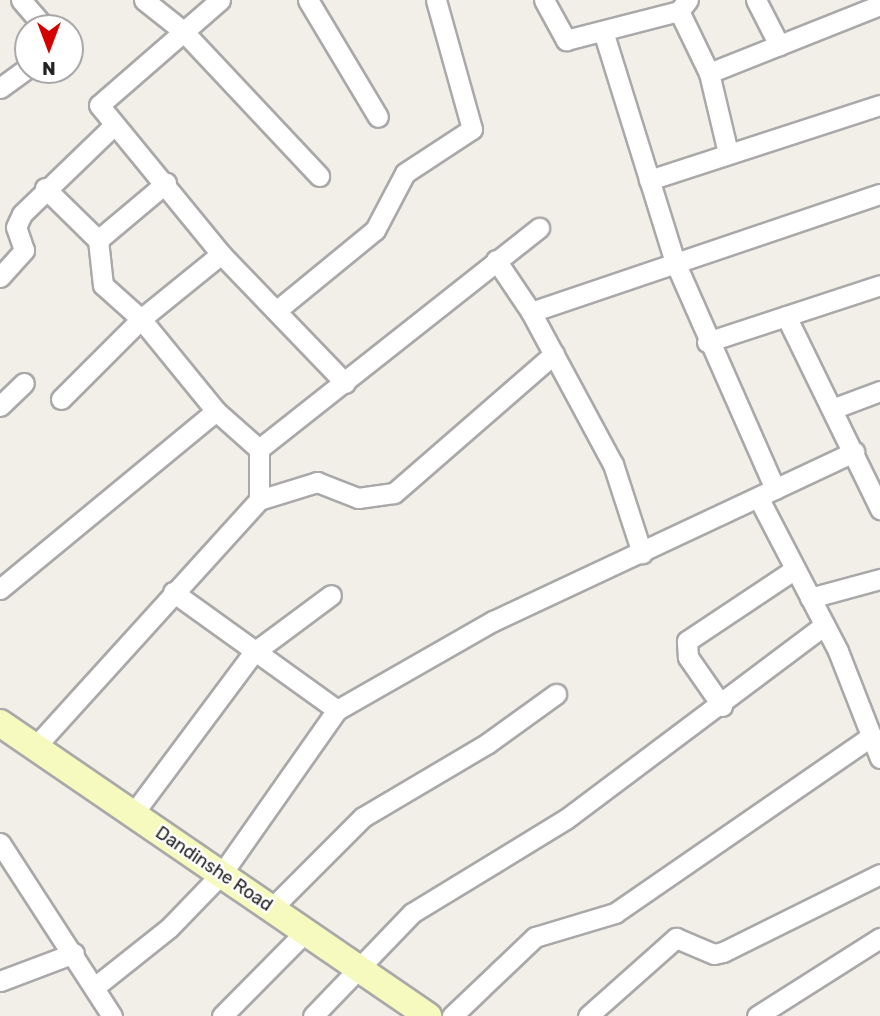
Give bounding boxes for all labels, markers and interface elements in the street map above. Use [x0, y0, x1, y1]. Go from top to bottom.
north arrow [14, 14, 84, 84]
text: N [42, 57, 56, 80]
street label: Dandinshe Road [151, 822, 277, 916]

